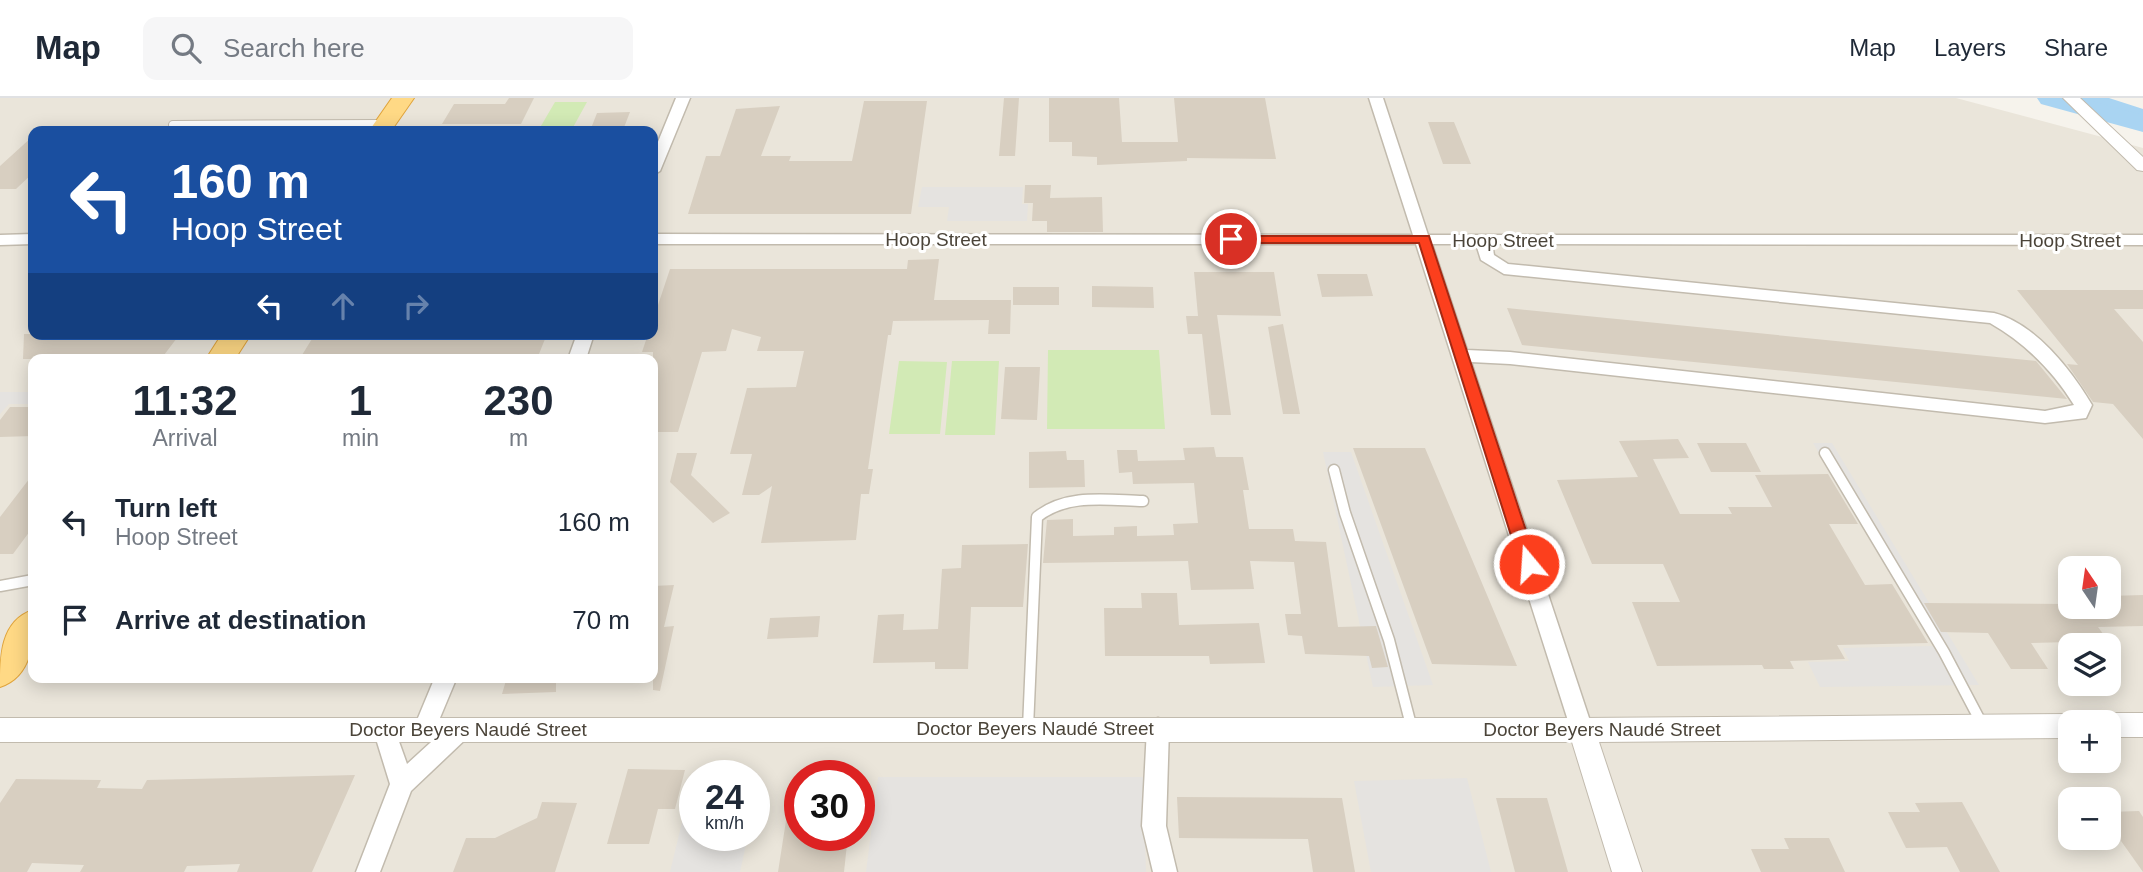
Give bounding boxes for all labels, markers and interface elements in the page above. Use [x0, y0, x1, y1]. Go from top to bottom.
search box [143, 17, 633, 80]
text: Map [35, 29, 101, 66]
icon: search [167, 29, 205, 67]
text: Search here [223, 33, 365, 63]
text: Map [1849, 34, 1896, 61]
text: Layers [1934, 34, 2006, 61]
text: Share [2044, 34, 2108, 61]
icon: left [56, 154, 147, 245]
text: 160 m [171, 154, 310, 208]
pin [1201, 209, 1261, 269]
text: Hoop Street [171, 211, 342, 247]
icon: arrive [1212, 220, 1250, 258]
street label: Hoop Street [885, 229, 987, 250]
street label: Hoop Street [1452, 230, 1554, 251]
street label: Hoop Street [2019, 230, 2121, 251]
icon: left [251, 287, 289, 325]
icon: ahead [324, 287, 362, 325]
icon: right [397, 287, 435, 325]
text: 11:32 [132, 377, 238, 424]
text: 1 [349, 377, 372, 424]
text: 230 [483, 377, 554, 424]
text: Arrival [152, 425, 218, 451]
text: min [342, 425, 379, 451]
text: m [509, 425, 528, 451]
text: Turn left [115, 493, 217, 523]
icon: left [56, 503, 94, 541]
text: 160 m [558, 507, 630, 537]
text: Hoop Street [115, 524, 238, 550]
position arrow [1492, 527, 1566, 601]
north arrow [2058, 556, 2121, 620]
map controls [2058, 556, 2121, 850]
icon: arrive [56, 601, 94, 639]
text: Arrive at destination [115, 605, 366, 635]
text: 70 m [572, 605, 630, 635]
button: layers [2058, 633, 2121, 696]
button: + [2058, 710, 2121, 773]
street label: Doctor Beyers Naudé Street [916, 718, 1155, 739]
street label: Doctor Beyers Naudé Street [349, 719, 588, 740]
street label: Doctor Beyers Naudé Street [1483, 719, 1722, 740]
speed limit sign: 30 [784, 760, 875, 851]
text: 24 [705, 777, 744, 816]
button: − [2058, 787, 2121, 850]
text: km/h [705, 813, 744, 833]

